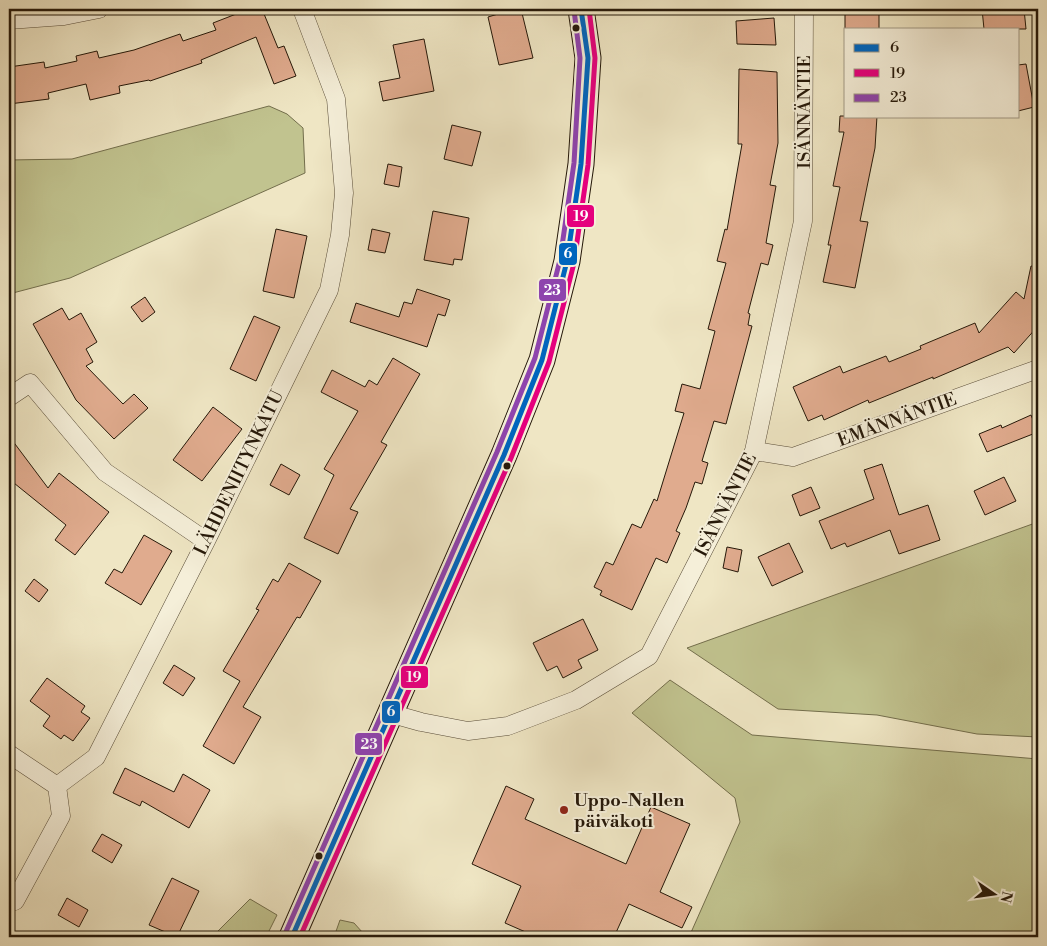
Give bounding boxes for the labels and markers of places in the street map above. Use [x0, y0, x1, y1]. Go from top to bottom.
unlabelled marker [571, 23, 581, 33]
unlabelled marker [502, 461, 512, 471]
place label: Uppo-Nallen päiväkoti [574, 789, 684, 833]
marker: Uppo-Nallen päiväkoti [558, 804, 570, 816]
unlabelled marker [314, 851, 324, 861]

